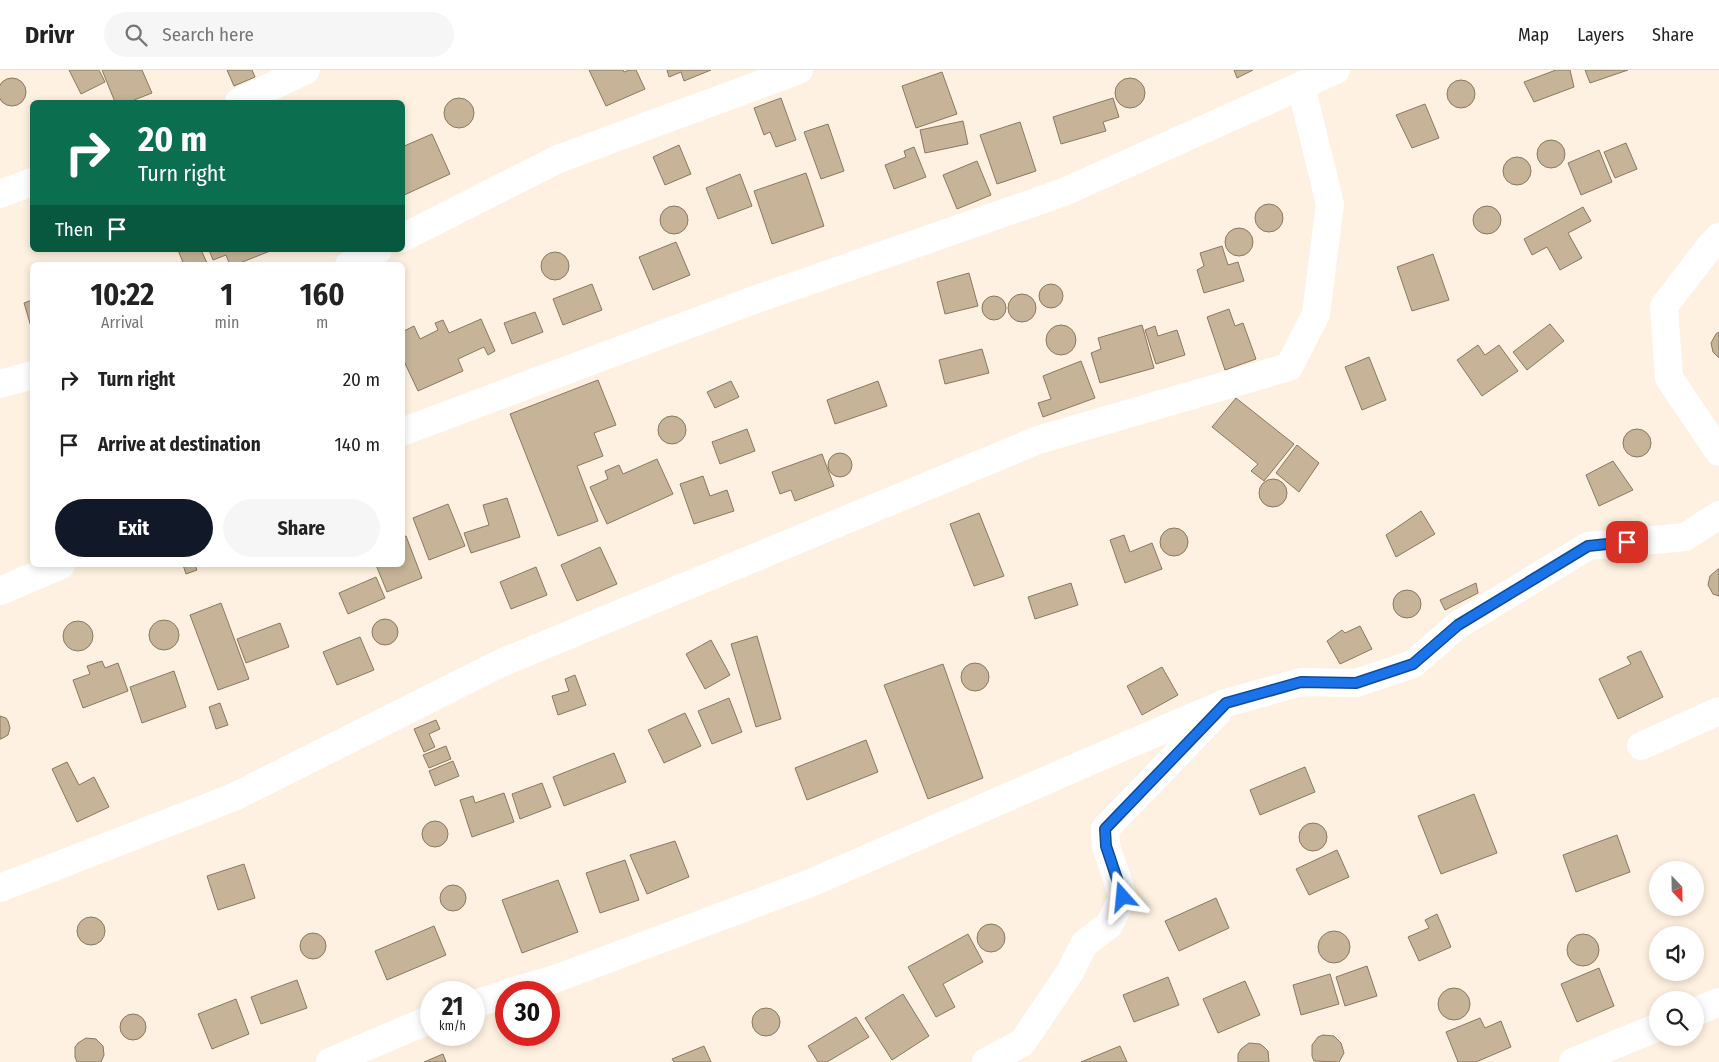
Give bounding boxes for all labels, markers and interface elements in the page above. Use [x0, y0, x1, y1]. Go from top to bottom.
search box [104, 12, 454, 57]
text: Drivr [25, 21, 74, 49]
icon: search [122, 21, 150, 49]
text: Search here [162, 23, 254, 46]
text: Map [1518, 24, 1549, 46]
text: Layers [1577, 24, 1624, 46]
text: Share [1652, 24, 1694, 46]
text: 20 m [138, 118, 207, 160]
icon: right [55, 120, 120, 185]
text: Turn right [138, 160, 226, 187]
icon: arrive [103, 215, 131, 243]
text: Then [55, 218, 93, 241]
text: 10:22 [90, 277, 154, 313]
text: 1 [221, 277, 233, 313]
text: 160 [300, 277, 345, 313]
text: Arrival [101, 313, 144, 332]
text: min [215, 313, 239, 332]
text: m [316, 313, 328, 332]
icon: right [55, 366, 83, 394]
text: Turn right [98, 368, 175, 391]
text: 20 m [343, 368, 380, 391]
icon: arrive [55, 431, 83, 459]
text: Arrive at destination [98, 433, 261, 456]
text: 140 m [334, 433, 380, 456]
button: Exit [55, 499, 213, 557]
button: Share [223, 499, 380, 557]
pin [1606, 521, 1648, 563]
icon: arrive [1613, 528, 1641, 556]
north arrow [1649, 861, 1704, 916]
map controls [1649, 861, 1704, 1046]
position arrow [1096, 870, 1148, 922]
button: sound [1649, 926, 1704, 981]
speed limit sign: 30 [495, 981, 560, 1046]
button: search [1649, 991, 1704, 1046]
text: 21 [442, 992, 463, 1022]
text: km/h [439, 1019, 466, 1033]

